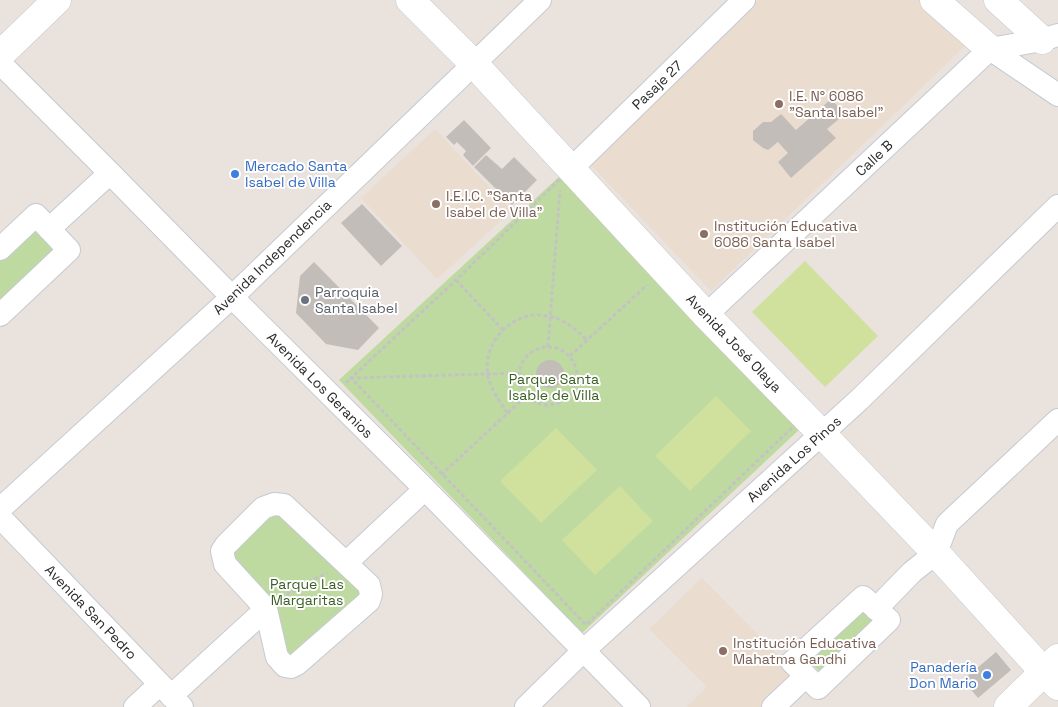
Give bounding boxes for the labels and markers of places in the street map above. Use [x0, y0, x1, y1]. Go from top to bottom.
place label: I.E. N° 6086 "Santa Isabel" [789, 87, 884, 121]
marker: I.E. N° 6086 "Santa Isabel" [773, 98, 785, 110]
place label: Mercado Santa Isabel de Villa [245, 157, 347, 191]
marker: Mercado Santa Isabel de Villa [229, 168, 241, 180]
place label: I.E.I.C. "Santa Isabel de Villa" [446, 187, 542, 221]
marker: I.E.I.C. "Santa Isabel de Villa" [430, 198, 442, 210]
place label: Institución Educativa 6086 Santa Isabel [714, 217, 857, 251]
marker: Institución Educativa 6086 Santa Isabel [698, 228, 710, 240]
place label: Parroquia Santa Isabel [315, 283, 398, 317]
marker: Parroquia Santa Isabel [299, 294, 311, 306]
place label: Institución Educativa Mahatma Gandhi [733, 634, 876, 668]
marker: Institución Educativa Mahatma Gandhi [717, 645, 729, 657]
place label: Panadería Don Mario [909, 658, 977, 692]
marker: Panadería Don Mario [981, 669, 993, 681]

